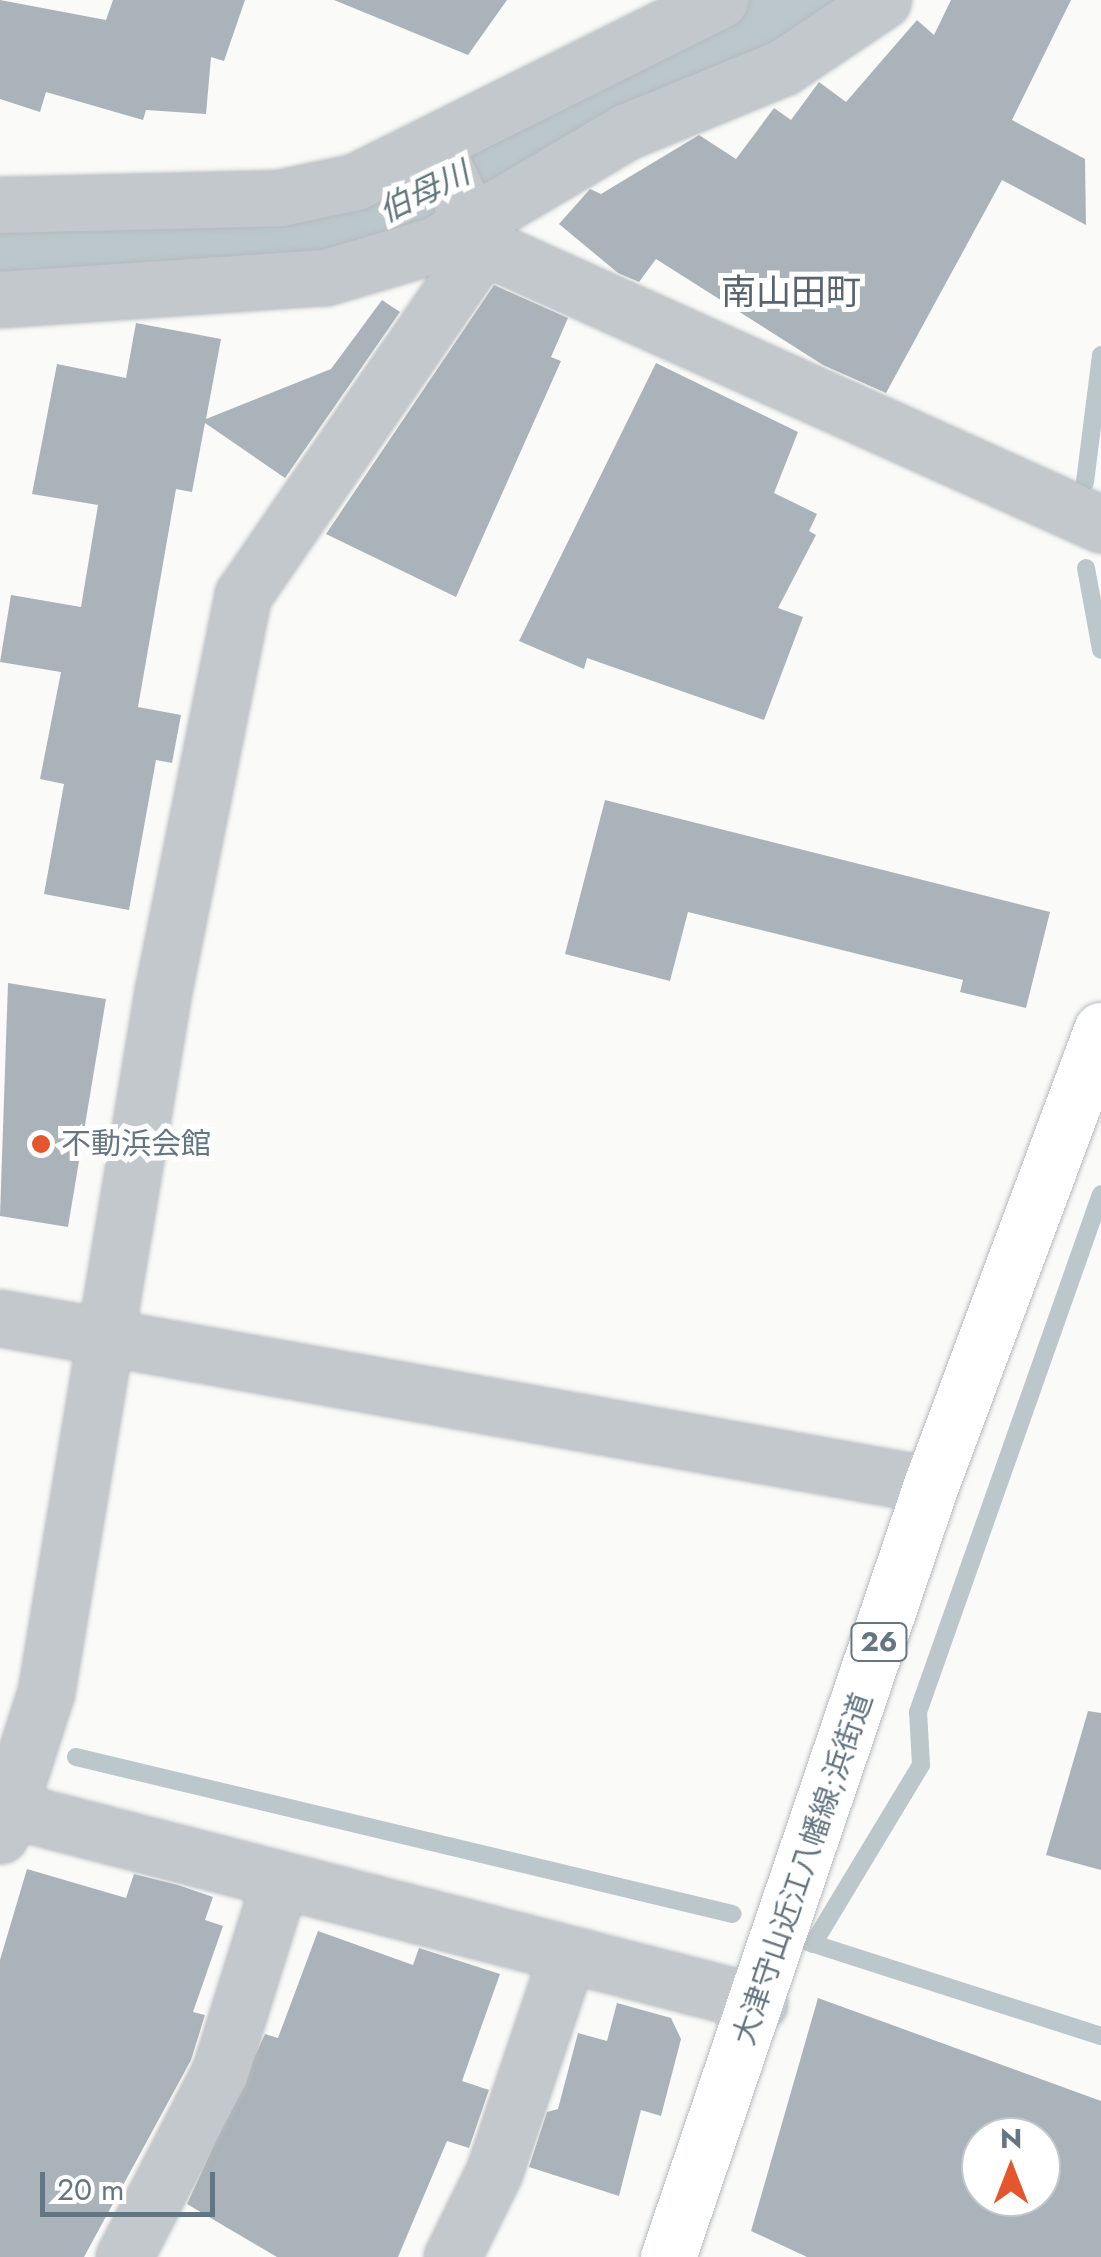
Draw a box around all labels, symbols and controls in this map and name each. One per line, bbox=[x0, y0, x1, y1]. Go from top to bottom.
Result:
water label: 伯母川 bbox=[372, 154, 476, 230]
district label: 南山田町 bbox=[721, 271, 861, 313]
place label: 不動浜会館 bbox=[61, 1126, 211, 1162]
marker: 不動浜会館 bbox=[30, 1133, 52, 1155]
road number: 26 bbox=[849, 1619, 909, 1665]
street label: 大津守山近江八幡線;浜街道 bbox=[726, 1688, 880, 2050]
north arrow bbox=[961, 2117, 1061, 2217]
text: N bbox=[1000, 2118, 1022, 2159]
scale bar bbox=[45, 2152, 220, 2214]
text: 20 m bbox=[57, 2168, 124, 2211]

